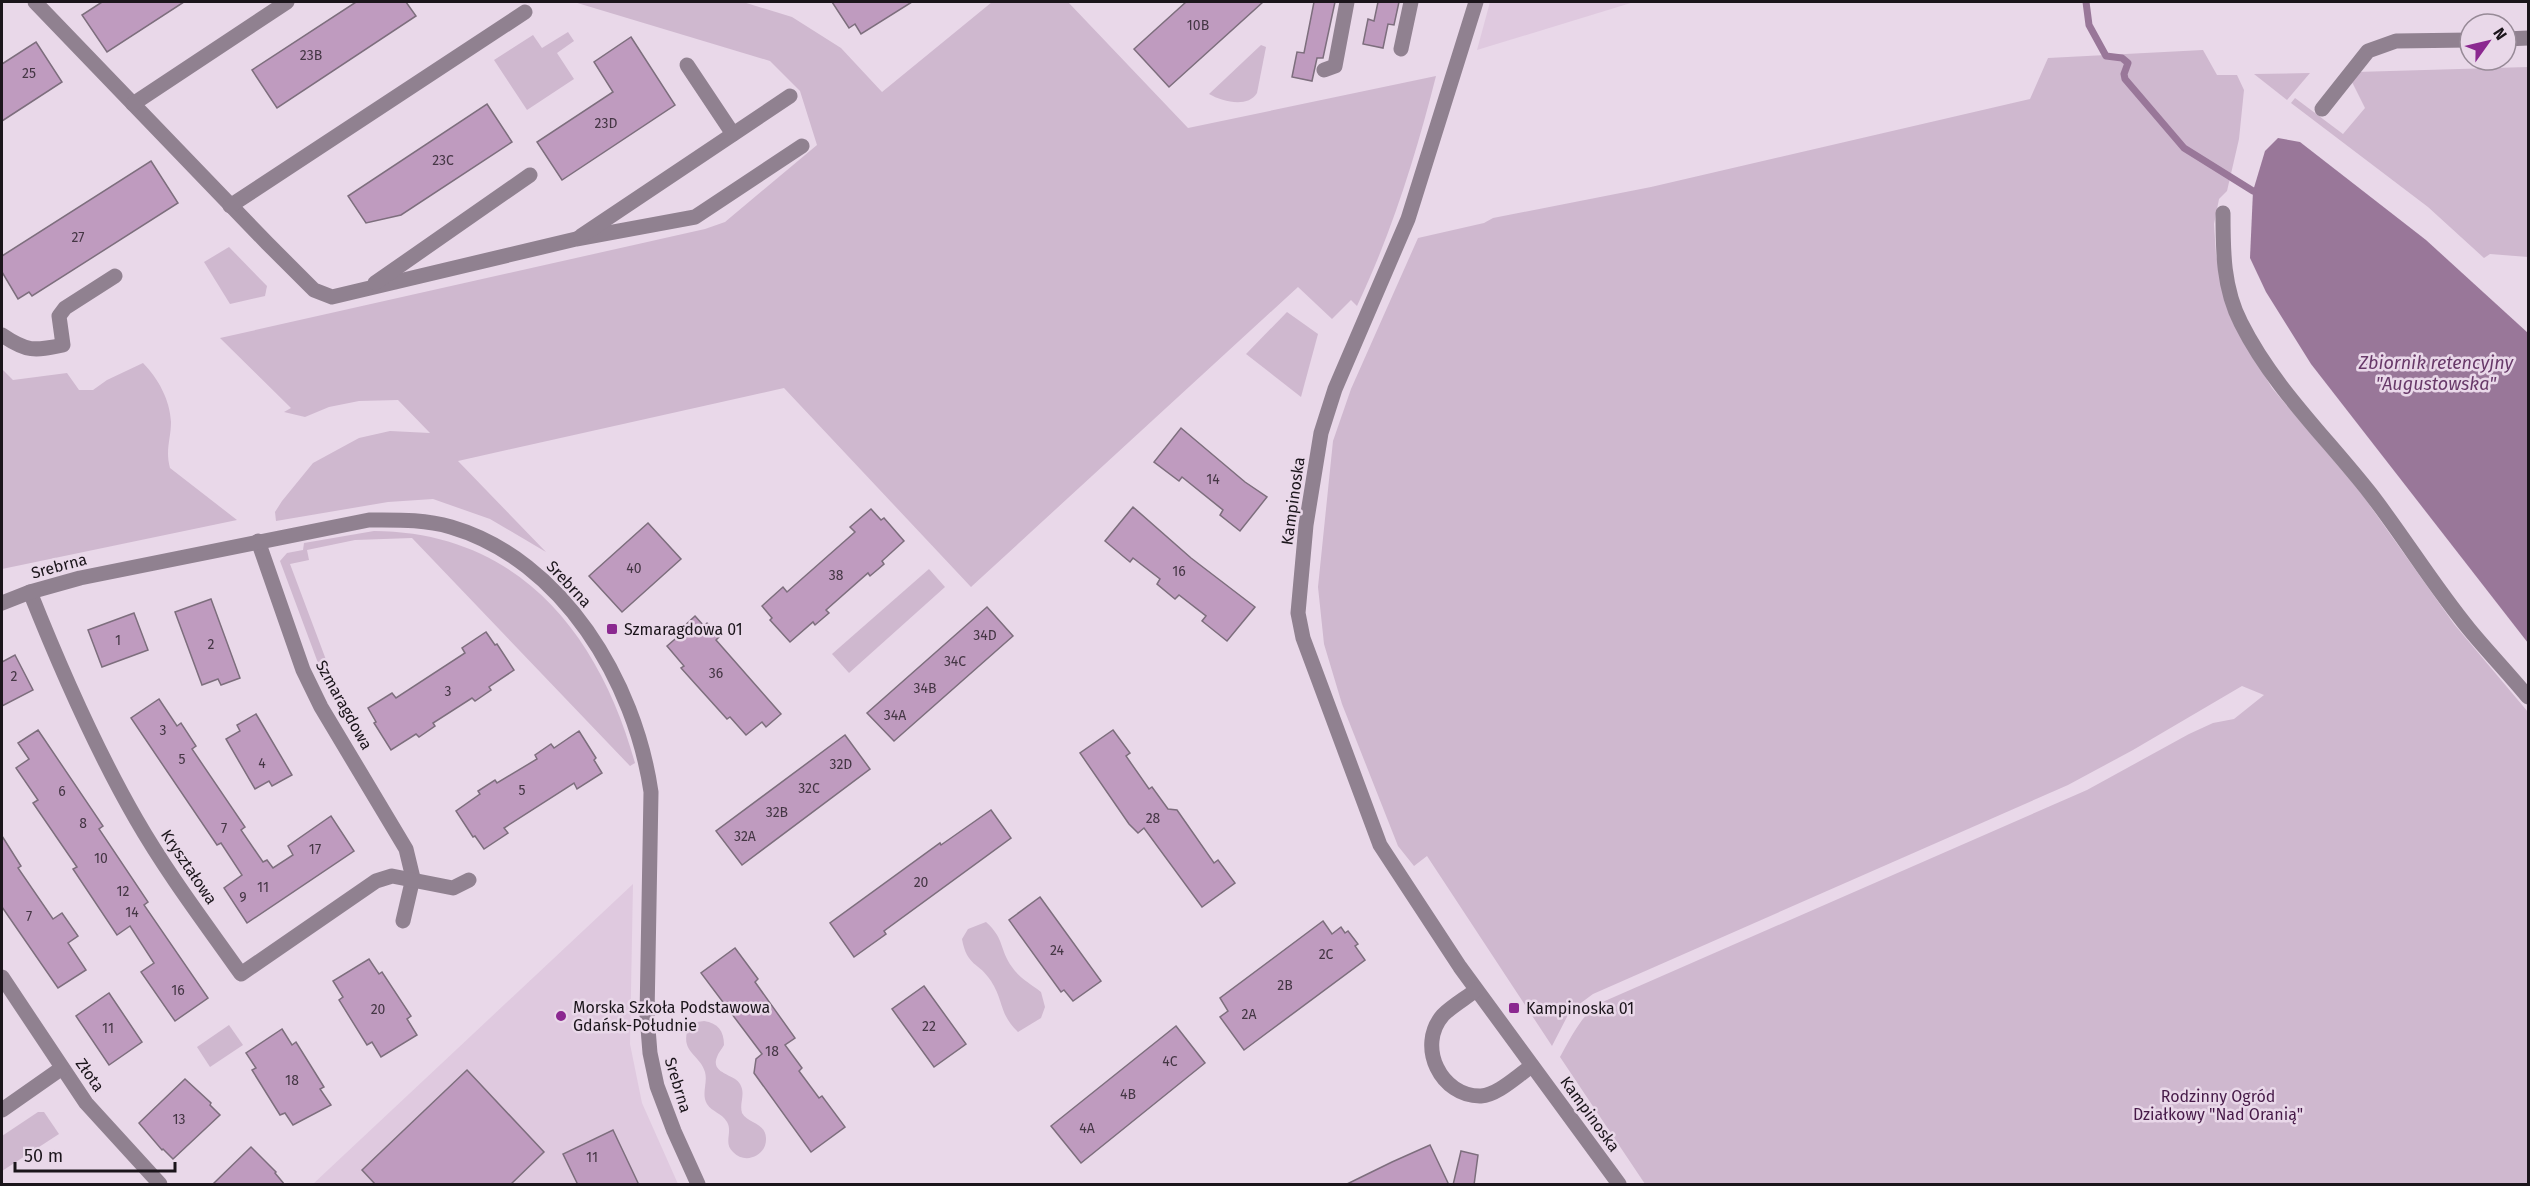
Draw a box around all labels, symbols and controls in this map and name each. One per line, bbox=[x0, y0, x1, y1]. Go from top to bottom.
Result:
north arrow bbox=[2458, 12, 2518, 72]
house number: 10B bbox=[1187, 17, 1209, 34]
text: N bbox=[2489, 24, 2511, 44]
house number: 23B bbox=[300, 47, 322, 64]
house number: 25 bbox=[22, 65, 36, 82]
house number: 23D bbox=[595, 115, 617, 132]
house number: 23C bbox=[432, 152, 454, 169]
house number: 27 bbox=[71, 229, 85, 246]
water label: Zbiornik retencyjny "Augustowska" bbox=[2358, 352, 2515, 395]
street label: Kampinoska bbox=[1277, 456, 1309, 546]
house number: 14 bbox=[1206, 471, 1220, 488]
street label: Srebrna bbox=[29, 549, 89, 583]
street label: Srebrna bbox=[543, 557, 595, 611]
house number: 40 bbox=[626, 560, 642, 577]
house number: 16 bbox=[1172, 563, 1186, 580]
house number: 38 bbox=[829, 567, 844, 584]
place label: Szmaragdowa 01 bbox=[624, 620, 743, 639]
marker: Szmaragdowa 01 bbox=[605, 622, 619, 636]
house number: 34D bbox=[973, 627, 997, 644]
house number: 1 bbox=[115, 632, 121, 649]
house number: 2 bbox=[208, 636, 215, 653]
house number: 34C bbox=[944, 653, 966, 670]
street label: Szmaragdowa bbox=[312, 657, 376, 753]
house number: 36 bbox=[709, 665, 723, 682]
house number: 2 bbox=[11, 668, 18, 685]
house number: 34B bbox=[914, 680, 936, 697]
house number: 3 bbox=[445, 683, 452, 700]
house number: 34A bbox=[884, 707, 906, 724]
house number: 3 bbox=[160, 722, 167, 739]
house number: 5 bbox=[178, 751, 186, 768]
house number: 4 bbox=[258, 755, 266, 772]
house number: 32D bbox=[830, 756, 852, 773]
house number: 32C bbox=[798, 780, 820, 797]
house number: 5 bbox=[518, 782, 526, 799]
house number: 6 bbox=[58, 783, 66, 800]
house number: 32B bbox=[766, 804, 788, 821]
house number: 28 bbox=[1146, 810, 1161, 827]
house number: 8 bbox=[79, 815, 87, 832]
house number: 7 bbox=[221, 820, 227, 837]
street label: Kryształowa bbox=[157, 826, 221, 908]
house number: 32A bbox=[734, 828, 756, 845]
house number: 17 bbox=[309, 841, 321, 858]
house number: 10 bbox=[94, 850, 108, 867]
house number: 20 bbox=[914, 874, 929, 891]
house number: 11 bbox=[257, 879, 269, 896]
house number: 12 bbox=[117, 883, 130, 900]
house number: 9 bbox=[239, 889, 247, 906]
house number: 14 bbox=[125, 904, 139, 921]
house number: 7 bbox=[26, 908, 32, 925]
house number: 24 bbox=[1050, 942, 1065, 959]
house number: 2C bbox=[1319, 946, 1333, 963]
house number: 2B bbox=[1277, 977, 1293, 994]
house number: 16 bbox=[171, 982, 185, 999]
place label: Morska Szkoła Podstawowa Gdańsk-Południe bbox=[573, 998, 770, 1035]
place label: Kampinoska 01 bbox=[1526, 999, 1634, 1018]
house number: 20 bbox=[371, 1001, 386, 1018]
marker: Kampinoska 01 bbox=[1507, 1001, 1521, 1015]
house number: 2A bbox=[1242, 1006, 1256, 1023]
marker: Morska Szkoła Podstawowa Gdańsk-Południe bbox=[554, 1009, 568, 1023]
house number: 22 bbox=[922, 1018, 936, 1035]
house number: 11 bbox=[102, 1020, 114, 1037]
house number: 18 bbox=[765, 1043, 779, 1060]
house number: 4C bbox=[1162, 1053, 1178, 1070]
street label: Złota bbox=[72, 1055, 108, 1095]
street label: Srebrna bbox=[661, 1055, 695, 1115]
house number: 18 bbox=[285, 1072, 299, 1089]
street label: Kampinoska bbox=[1556, 1073, 1624, 1155]
house number: 4B bbox=[1120, 1086, 1136, 1103]
park label: Rodzinny Ogród Działkowy "Nad Oranią" bbox=[2133, 1087, 2303, 1125]
house number: 13 bbox=[172, 1111, 186, 1128]
house number: 4A bbox=[1079, 1120, 1095, 1137]
scale bar bbox=[15, 1135, 176, 1173]
text: 50 m bbox=[24, 1145, 63, 1167]
house number: 11 bbox=[586, 1149, 598, 1166]

